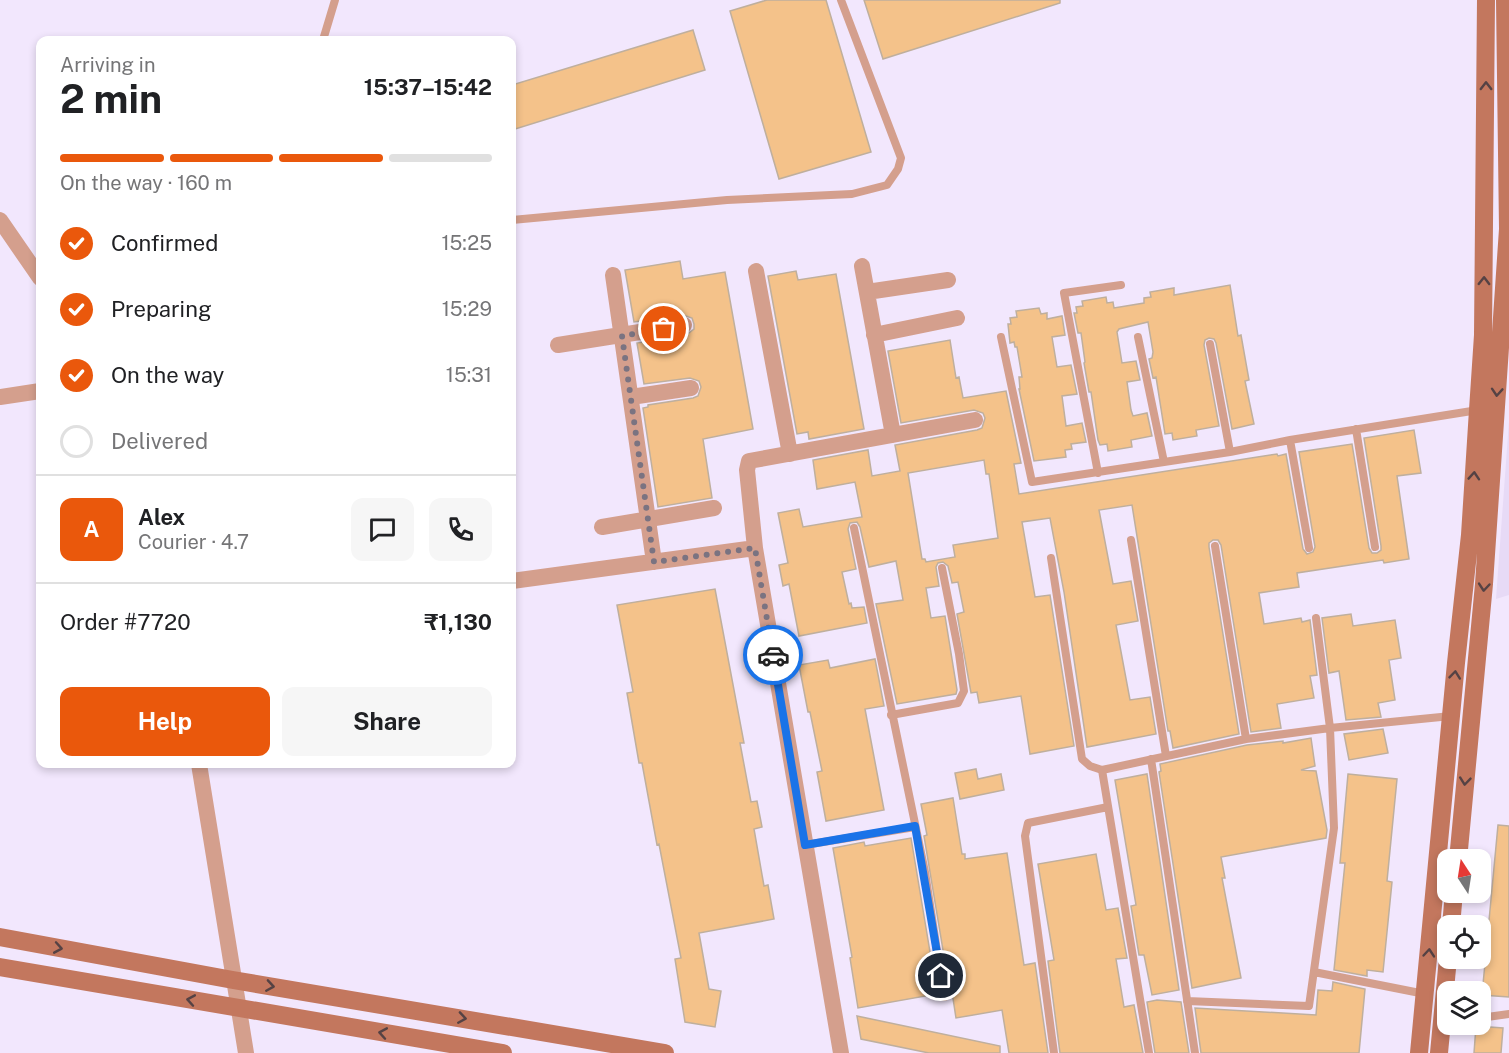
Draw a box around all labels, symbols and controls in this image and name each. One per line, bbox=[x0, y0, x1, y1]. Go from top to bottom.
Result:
text: Arriving in bbox=[60, 53, 155, 77]
text: 15:37–15:42 bbox=[364, 74, 492, 100]
text: 2 min bbox=[60, 76, 162, 122]
one-way arrow bbox=[1480, 82, 1492, 91]
text: On the way · 160 m bbox=[60, 171, 232, 195]
icon: check bbox=[60, 227, 93, 260]
text: Confirmed bbox=[111, 230, 218, 256]
text: 15:25 bbox=[441, 231, 492, 255]
one-way arrow bbox=[1478, 277, 1490, 286]
icon: check bbox=[60, 293, 93, 326]
text: Preparing bbox=[111, 296, 212, 322]
text: 15:29 bbox=[442, 297, 492, 321]
pin bbox=[638, 303, 689, 354]
icon: bag bbox=[647, 312, 680, 345]
icon: check bbox=[60, 359, 93, 392]
text: On the way bbox=[111, 362, 224, 388]
text: 15:31 bbox=[446, 363, 492, 387]
one-way arrow bbox=[1491, 388, 1504, 397]
text: Delivered bbox=[111, 428, 208, 454]
one-way arrow bbox=[1467, 472, 1480, 481]
button: chat bbox=[351, 498, 414, 561]
button: phone bbox=[429, 498, 492, 561]
text: Alex bbox=[138, 504, 185, 530]
text: A bbox=[84, 516, 99, 542]
text: Courier · 4.7 bbox=[138, 530, 249, 554]
one-way arrow bbox=[1478, 582, 1491, 591]
text: Order #7720 bbox=[60, 609, 191, 635]
text: ₹1,130 bbox=[424, 609, 492, 635]
courier bbox=[743, 625, 803, 685]
icon: car bbox=[757, 639, 790, 672]
one-way arrow bbox=[1448, 671, 1461, 680]
button: Help bbox=[60, 687, 270, 756]
button: Share bbox=[282, 687, 492, 756]
one-way arrow bbox=[1459, 776, 1472, 786]
north arrow bbox=[1437, 849, 1491, 903]
map controls bbox=[1437, 849, 1491, 1035]
button: locate bbox=[1437, 915, 1491, 969]
one-way arrow bbox=[53, 941, 62, 953]
one-way arrow bbox=[1422, 948, 1435, 957]
pin bbox=[915, 950, 966, 1001]
icon: home bbox=[924, 959, 957, 992]
one-way arrow bbox=[266, 979, 275, 991]
button: layers bbox=[1437, 981, 1491, 1035]
one-way arrow bbox=[186, 994, 195, 1006]
one-way arrow bbox=[457, 1011, 467, 1024]
one-way arrow bbox=[378, 1027, 387, 1039]

